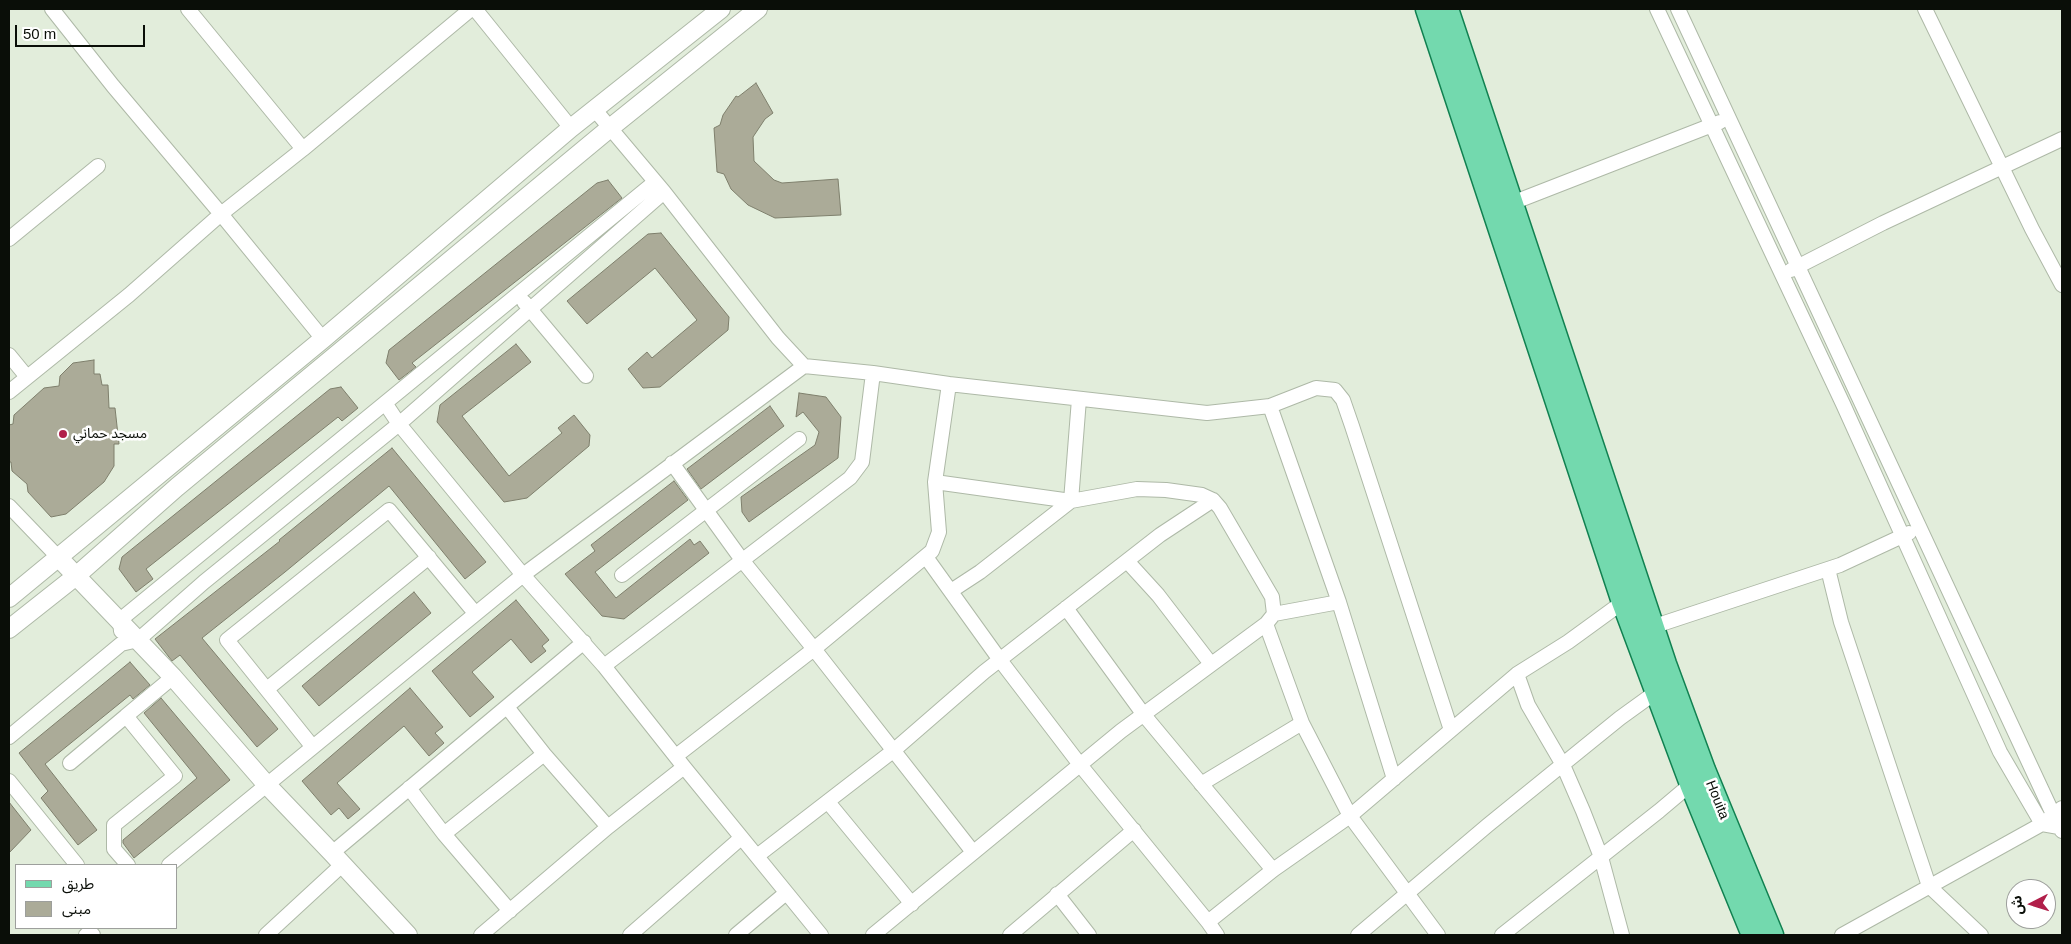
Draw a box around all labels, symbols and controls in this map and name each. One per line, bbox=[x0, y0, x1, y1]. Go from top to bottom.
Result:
scale bar bbox=[18, 15, 148, 47]
text: 50 m bbox=[23, 25, 56, 42]
place label: مسجد حماني bbox=[73, 426, 147, 442]
marker: مسجد حماني bbox=[57, 428, 69, 440]
street label: Houita bbox=[1702, 778, 1732, 822]
legend bbox=[15, 864, 178, 929]
text: طريق bbox=[62, 875, 94, 892]
north arrow bbox=[2006, 879, 2056, 929]
text: ش bbox=[2008, 895, 2026, 915]
text: مبنى bbox=[62, 900, 91, 917]

